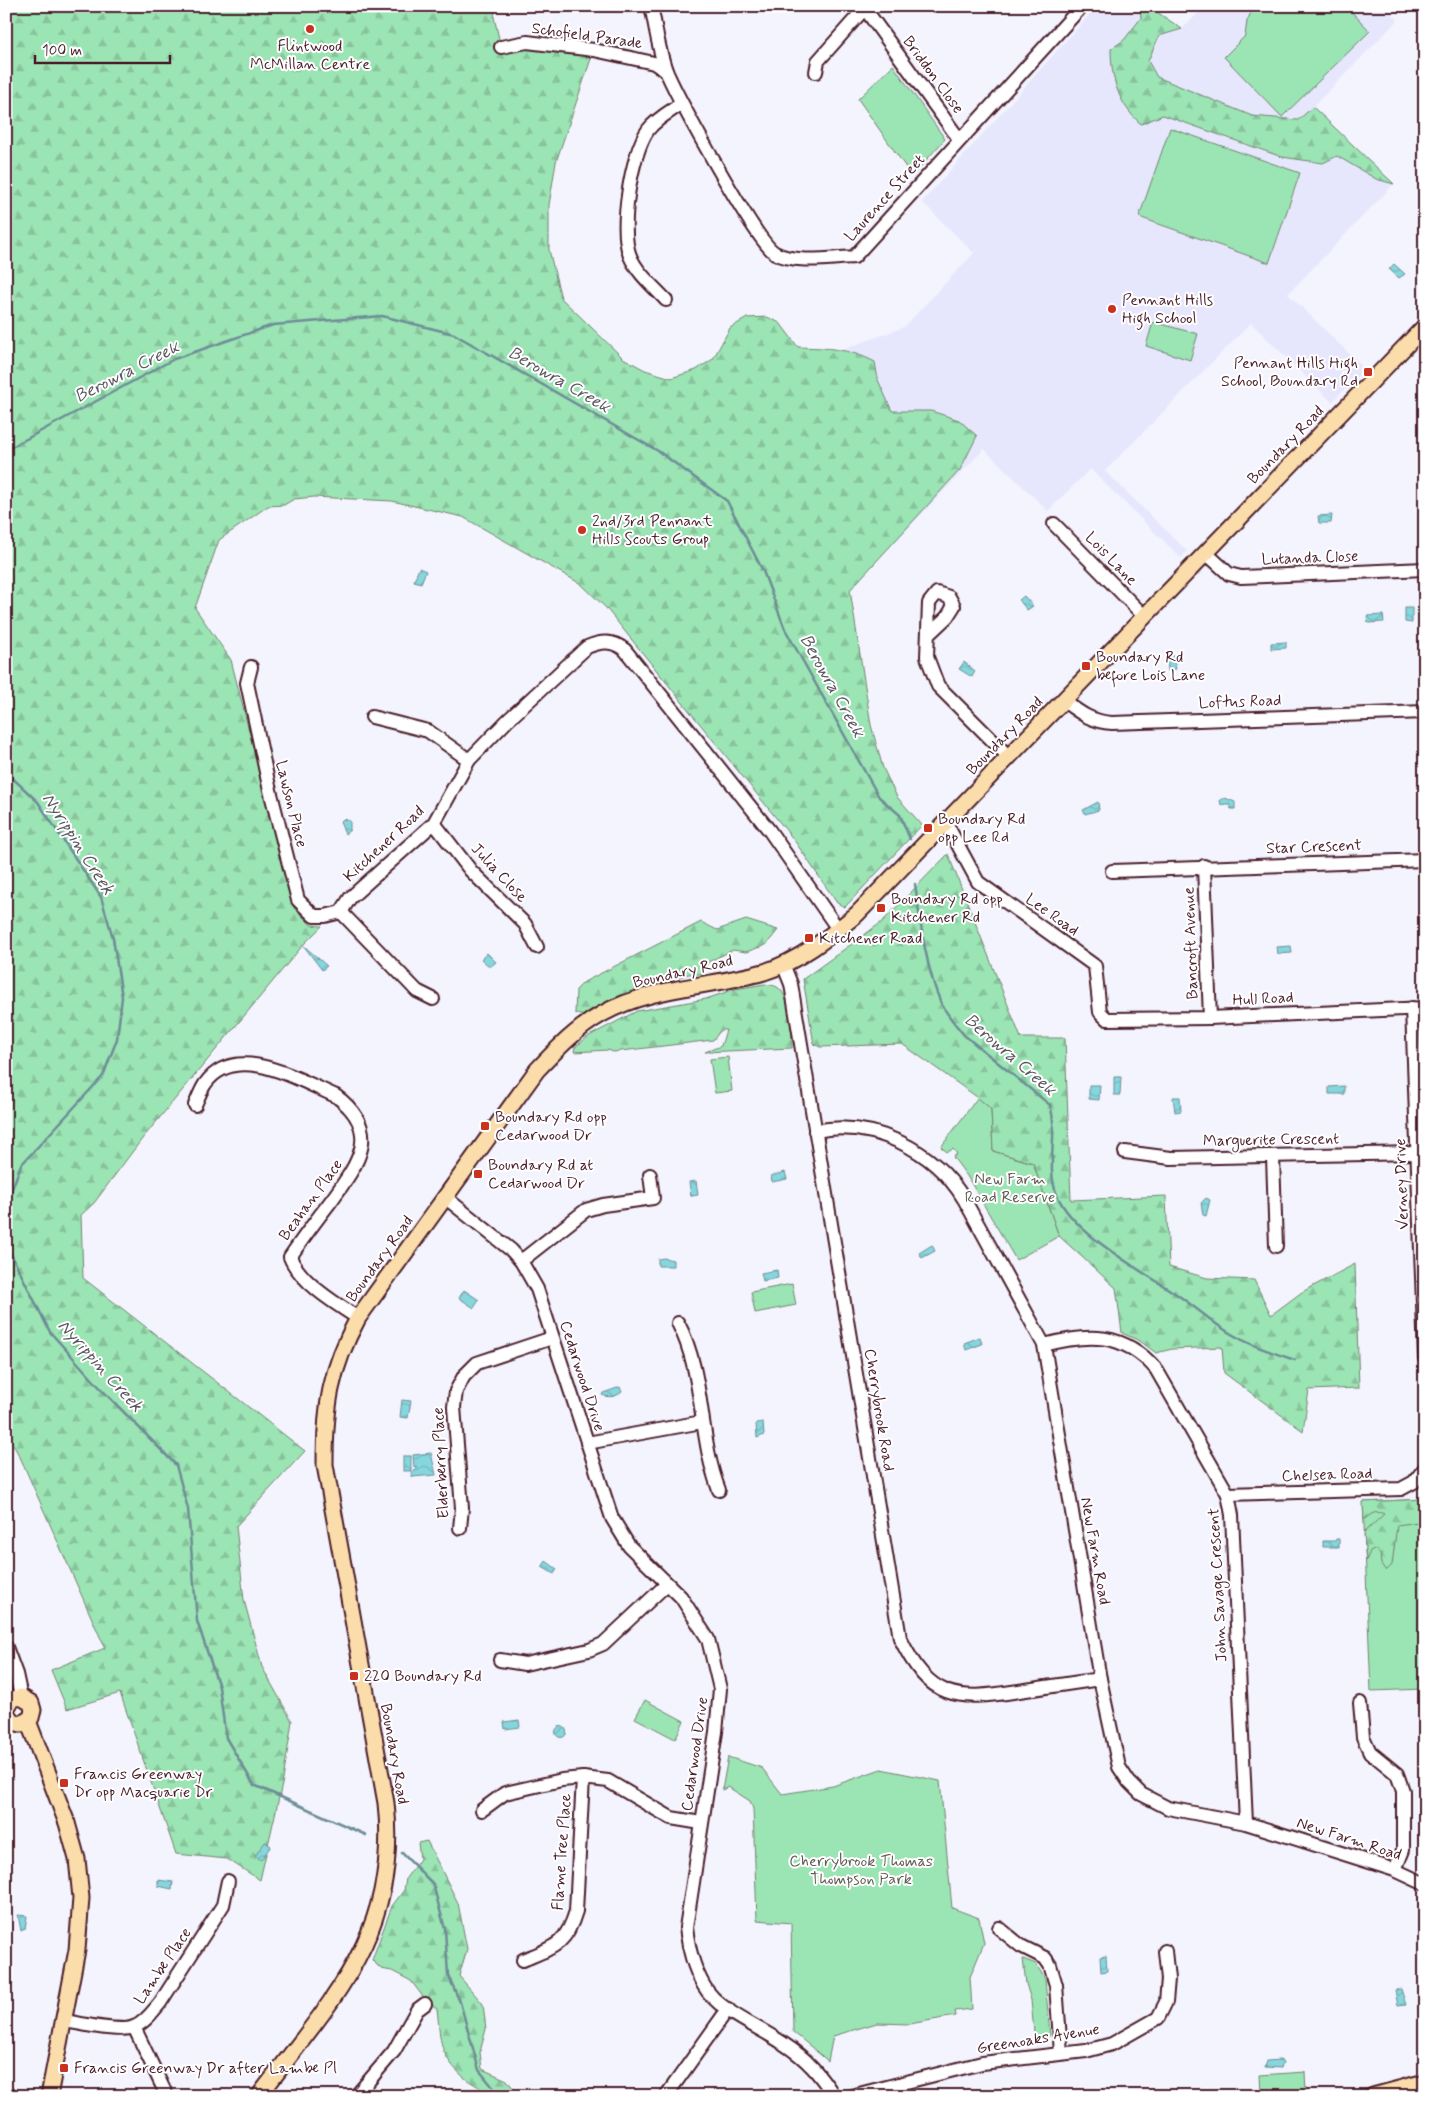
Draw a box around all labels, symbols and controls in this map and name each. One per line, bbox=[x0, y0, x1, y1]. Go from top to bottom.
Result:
street label: Schofield Parade bbox=[530, 18, 644, 54]
marker: Flintwood McMillan Centre bbox=[304, 23, 316, 35]
scale bar bbox=[35, 32, 170, 64]
street label: Briddon Close bbox=[898, 32, 968, 118]
place label: Flintwood McMillan Centre bbox=[250, 36, 370, 75]
text: 100 m bbox=[42, 41, 82, 61]
street label: Laurence Street bbox=[840, 150, 930, 246]
place label: Pennant Hills High School bbox=[1122, 290, 1213, 330]
marker: Pennant Hills High School bbox=[1106, 303, 1118, 315]
water label: Berowra Creek bbox=[71, 335, 184, 409]
water label: Berowra Creek bbox=[503, 341, 615, 419]
place label: Pennant Hills High School, Boundary Rd bbox=[1221, 353, 1358, 392]
marker: Pennant Hills High School, Boundary Rd bbox=[1362, 366, 1374, 378]
street label: Boundary Road bbox=[1243, 401, 1329, 489]
place label: 2nd/3rd Pennant Hills Scouts Group bbox=[592, 511, 713, 550]
marker: 2nd/3rd Pennant Hills Scouts Group bbox=[576, 524, 588, 536]
street label: Lois Lane bbox=[1080, 528, 1142, 590]
street label: Lutanda Close bbox=[1261, 546, 1359, 570]
water label: Berowra Creek bbox=[794, 630, 871, 743]
place label: Boundary Rd before Lois Lane bbox=[1096, 647, 1205, 688]
marker: Boundary Rd before Lois Lane bbox=[1080, 660, 1092, 672]
street label: Loftus Road bbox=[1198, 690, 1282, 714]
street label: Boundary Road bbox=[962, 692, 1048, 780]
street label: Lawson Place bbox=[270, 758, 312, 850]
water label: Nyrippin Creek bbox=[36, 788, 120, 900]
street label: Kitchener Road bbox=[339, 801, 429, 887]
place label: Boundary Rd opp Lee Rd bbox=[938, 809, 1025, 848]
marker: Boundary Rd opp Lee Rd bbox=[922, 822, 934, 834]
street label: Star Crescent bbox=[1266, 835, 1363, 859]
street label: Julia Close bbox=[466, 839, 532, 908]
street label: Bancroft Avenue bbox=[1179, 886, 1203, 1000]
place label: Boundary Rd opp Kitchener Rd bbox=[891, 889, 1003, 928]
street label: Lee Road bbox=[1021, 889, 1083, 941]
marker: Boundary Rd opp Kitchener Rd bbox=[875, 902, 887, 914]
place label: Kitchener Road bbox=[819, 928, 922, 949]
marker: Kitchener Road bbox=[803, 932, 815, 944]
street label: Boundary Road bbox=[631, 950, 735, 994]
street label: Hull Road bbox=[1232, 987, 1294, 1011]
water label: Berowra Creek bbox=[959, 1008, 1062, 1102]
place label: Boundary Rd opp Cedarwood Dr bbox=[495, 1107, 607, 1146]
marker: Boundary Rd opp Cedarwood Dr bbox=[479, 1120, 491, 1132]
street label: Marguerite Crescent bbox=[1203, 1128, 1339, 1153]
street label: Verney Drive bbox=[1390, 1138, 1414, 1230]
street label: Beahan Place bbox=[274, 1155, 348, 1245]
place label: Boundary Rd at Cedarwood Dr bbox=[488, 1155, 593, 1194]
marker: Boundary Rd at Cedarwood Dr bbox=[472, 1168, 484, 1180]
park label: New Farm Road Reserve bbox=[965, 1169, 1055, 1208]
street label: Boundary Road bbox=[342, 1212, 418, 1306]
water label: Nyrippin Creek bbox=[52, 1315, 148, 1418]
street label: Cedarwood Drive bbox=[554, 1318, 610, 1434]
street label: Cherrybrook Road bbox=[859, 1347, 899, 1473]
street label: Elderberry Place bbox=[428, 1407, 454, 1519]
street label: Chelsea Road bbox=[1281, 1463, 1373, 1487]
street label: New Farm Road bbox=[1075, 1496, 1115, 1606]
street label: John Savage Crescent bbox=[1203, 1507, 1234, 1663]
place label: 220 Boundary Rd bbox=[364, 1666, 482, 1687]
marker: 220 Boundary Rd bbox=[348, 1670, 360, 1682]
street label: Cedarwood Drive bbox=[677, 1696, 713, 1812]
street label: Boundary Road bbox=[375, 1702, 413, 1806]
place label: Francis Greenway Dr opp Macquarie Dr bbox=[74, 1764, 213, 1803]
marker: Francis Greenway Dr opp Macquarie Dr bbox=[58, 1777, 70, 1789]
street label: Flame Tree Place bbox=[547, 1792, 577, 1911]
street label: New Farm Road bbox=[1294, 1812, 1404, 1866]
park label: Cherrybrook Thomas Thompson Park bbox=[789, 1851, 933, 1890]
street label: Lambe Place bbox=[130, 1924, 196, 2008]
street label: Greenoaks Avenue bbox=[975, 2019, 1101, 2059]
place label: Francis Greenway Dr after Lambe Pl bbox=[74, 2058, 337, 2079]
marker: Francis Greenway Dr after Lambe Pl bbox=[58, 2062, 70, 2074]

